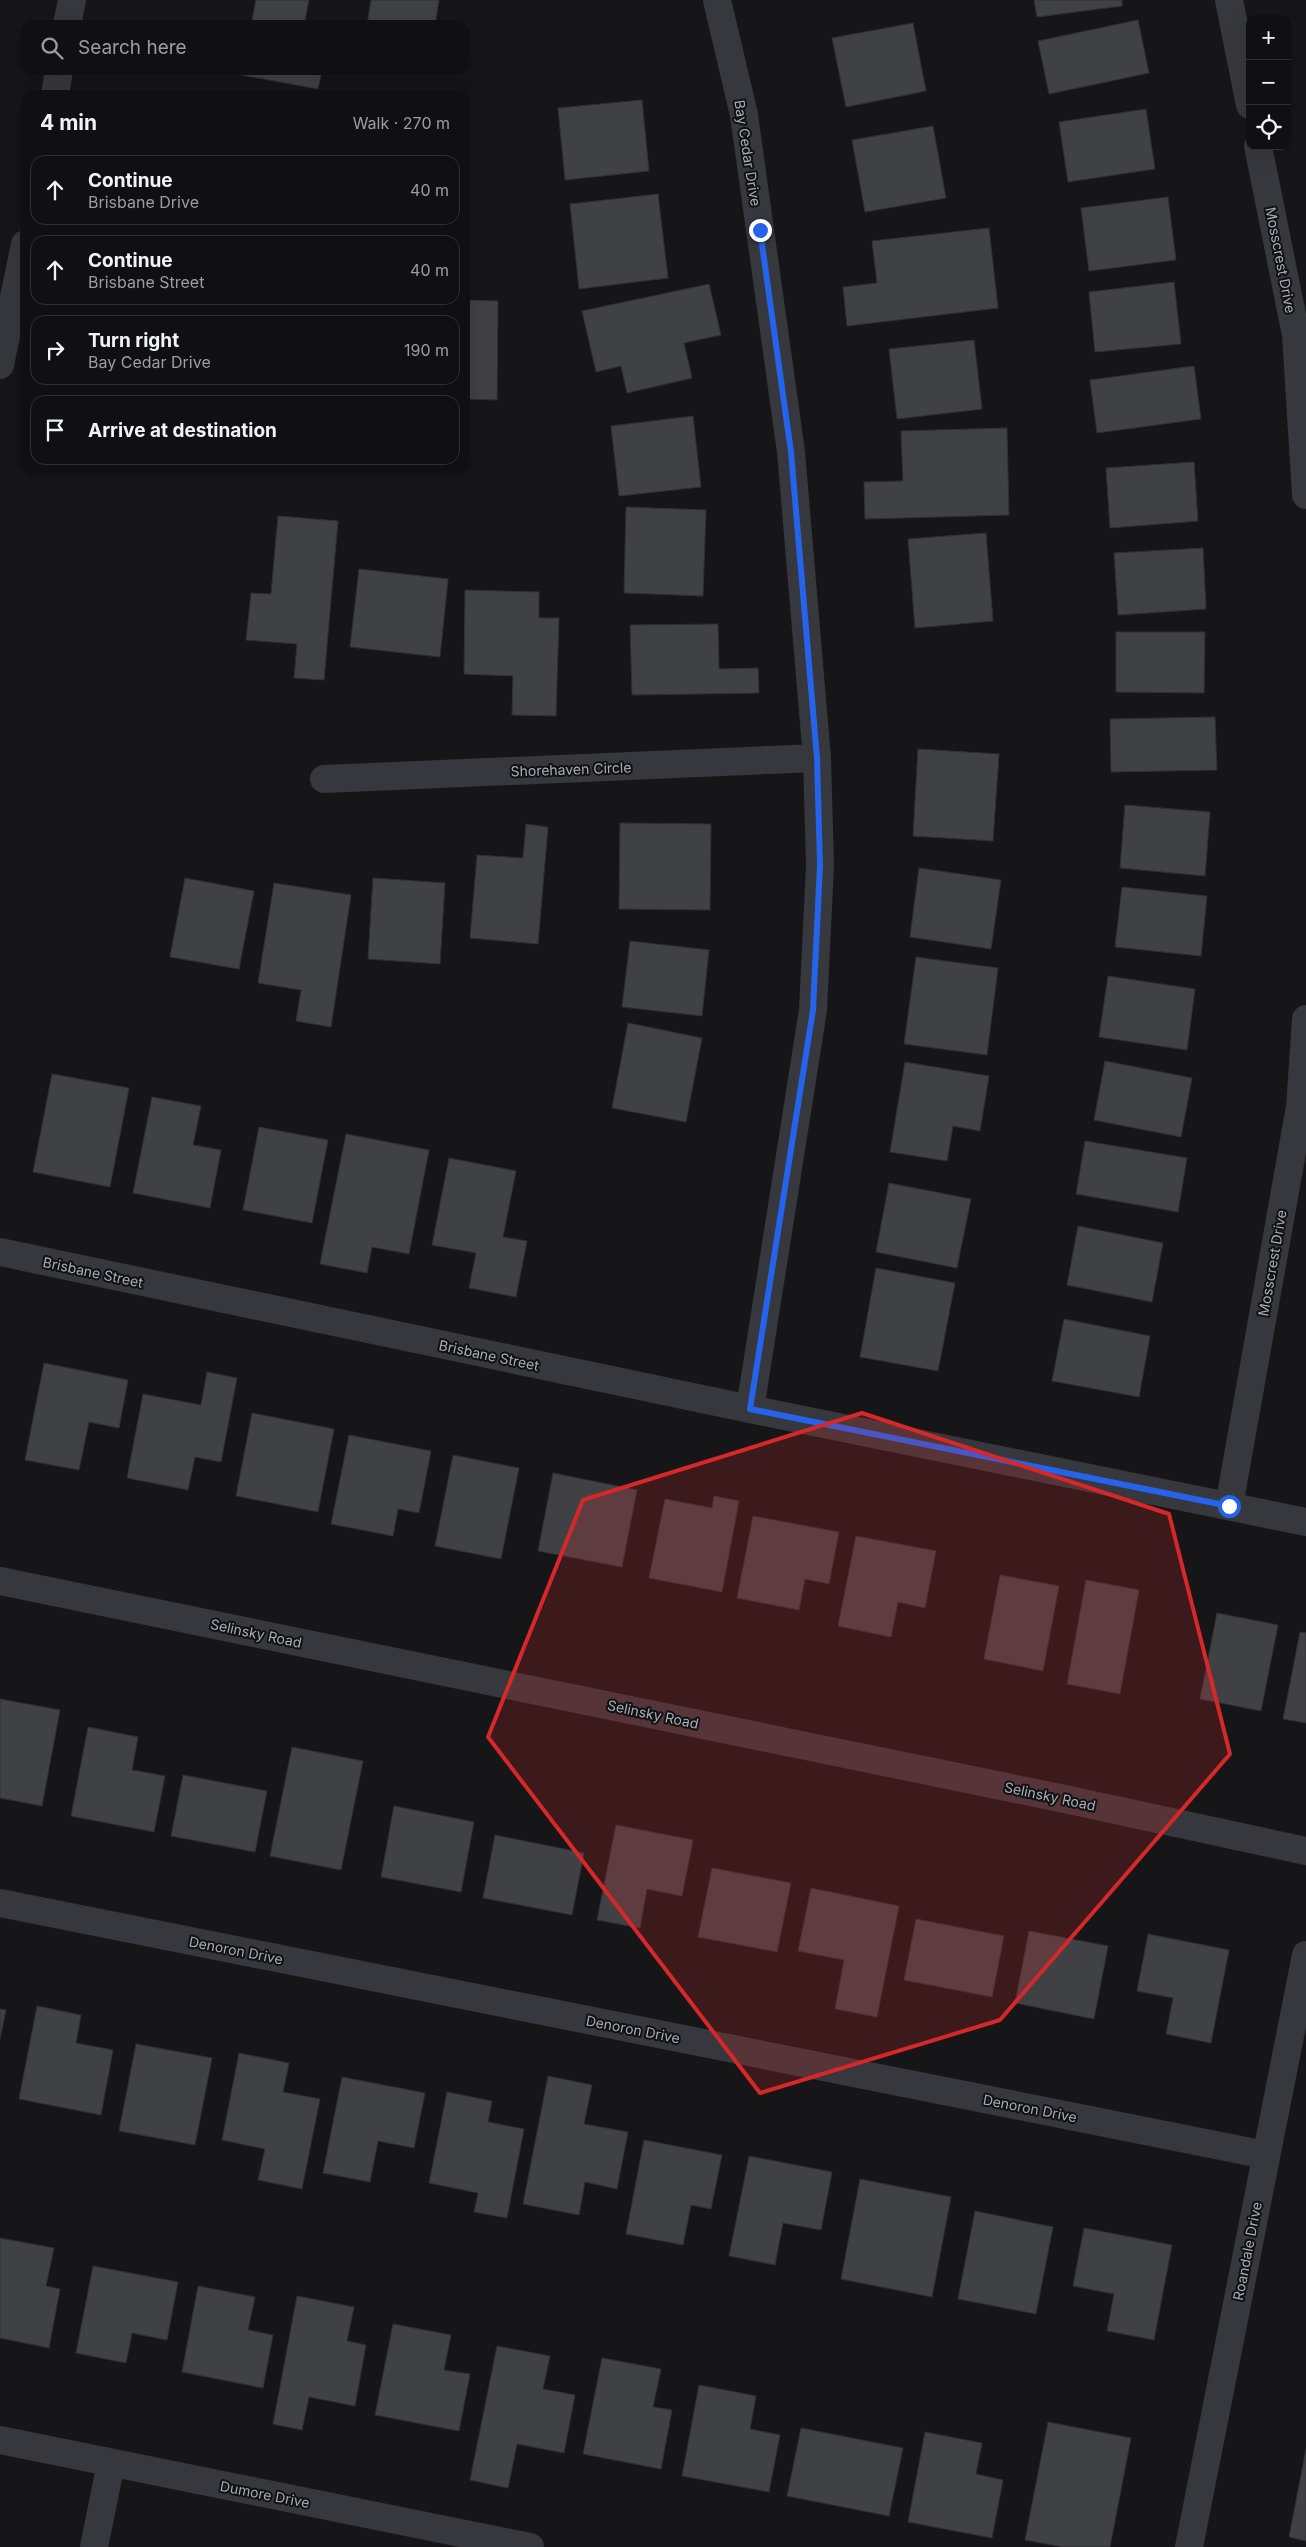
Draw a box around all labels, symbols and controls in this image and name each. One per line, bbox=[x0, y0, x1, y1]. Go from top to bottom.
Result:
map controls bbox=[1246, 15, 1291, 150]
button: + bbox=[1246, 15, 1291, 60]
search box bbox=[20, 20, 470, 75]
icon: search bbox=[38, 34, 66, 62]
text: Search here bbox=[78, 36, 187, 59]
button: − bbox=[1246, 60, 1291, 105]
street label: Bay Cedar Drive bbox=[731, 99, 765, 207]
button: locate bbox=[1246, 105, 1291, 150]
text: 4 min bbox=[40, 110, 97, 135]
text: Walk · 270 m bbox=[353, 113, 450, 133]
text: Continue bbox=[88, 169, 173, 192]
icon: ahead bbox=[41, 176, 69, 204]
text: 40 m bbox=[410, 180, 449, 200]
text: Brisbane Drive bbox=[88, 192, 199, 212]
street label: Mosscrest Drive bbox=[1262, 206, 1300, 314]
route end bbox=[749, 219, 772, 242]
text: Continue bbox=[88, 249, 173, 272]
icon: ahead bbox=[41, 256, 69, 284]
text: 40 m bbox=[410, 260, 449, 280]
text: Brisbane Street bbox=[88, 272, 204, 292]
text: Turn right bbox=[88, 329, 179, 352]
icon: right bbox=[41, 336, 69, 364]
text: 190 m bbox=[404, 340, 449, 360]
text: Bay Cedar Drive bbox=[88, 352, 211, 372]
icon: arrive bbox=[41, 416, 69, 444]
text: Arrive at destination bbox=[88, 419, 277, 442]
street label: Shorehaven Circle bbox=[510, 758, 632, 780]
street label: Mosscrest Drive bbox=[1254, 1209, 1290, 1317]
street label: Brisbane Street bbox=[41, 1253, 145, 1291]
street label: Brisbane Street bbox=[437, 1336, 541, 1374]
route start bbox=[1218, 1495, 1241, 1518]
street label: Selinsky Road bbox=[209, 1615, 303, 1651]
street label: Selinsky Road bbox=[606, 1696, 700, 1732]
street label: Selinsky Road bbox=[1003, 1778, 1097, 1814]
street label: Denoron Drive bbox=[188, 1933, 284, 1967]
street label: Denoron Drive bbox=[585, 2012, 681, 2046]
street label: Denoron Drive bbox=[982, 2091, 1078, 2125]
street label: Roandale Drive bbox=[1229, 2200, 1265, 2302]
street label: Dumore Drive bbox=[219, 2477, 311, 2511]

